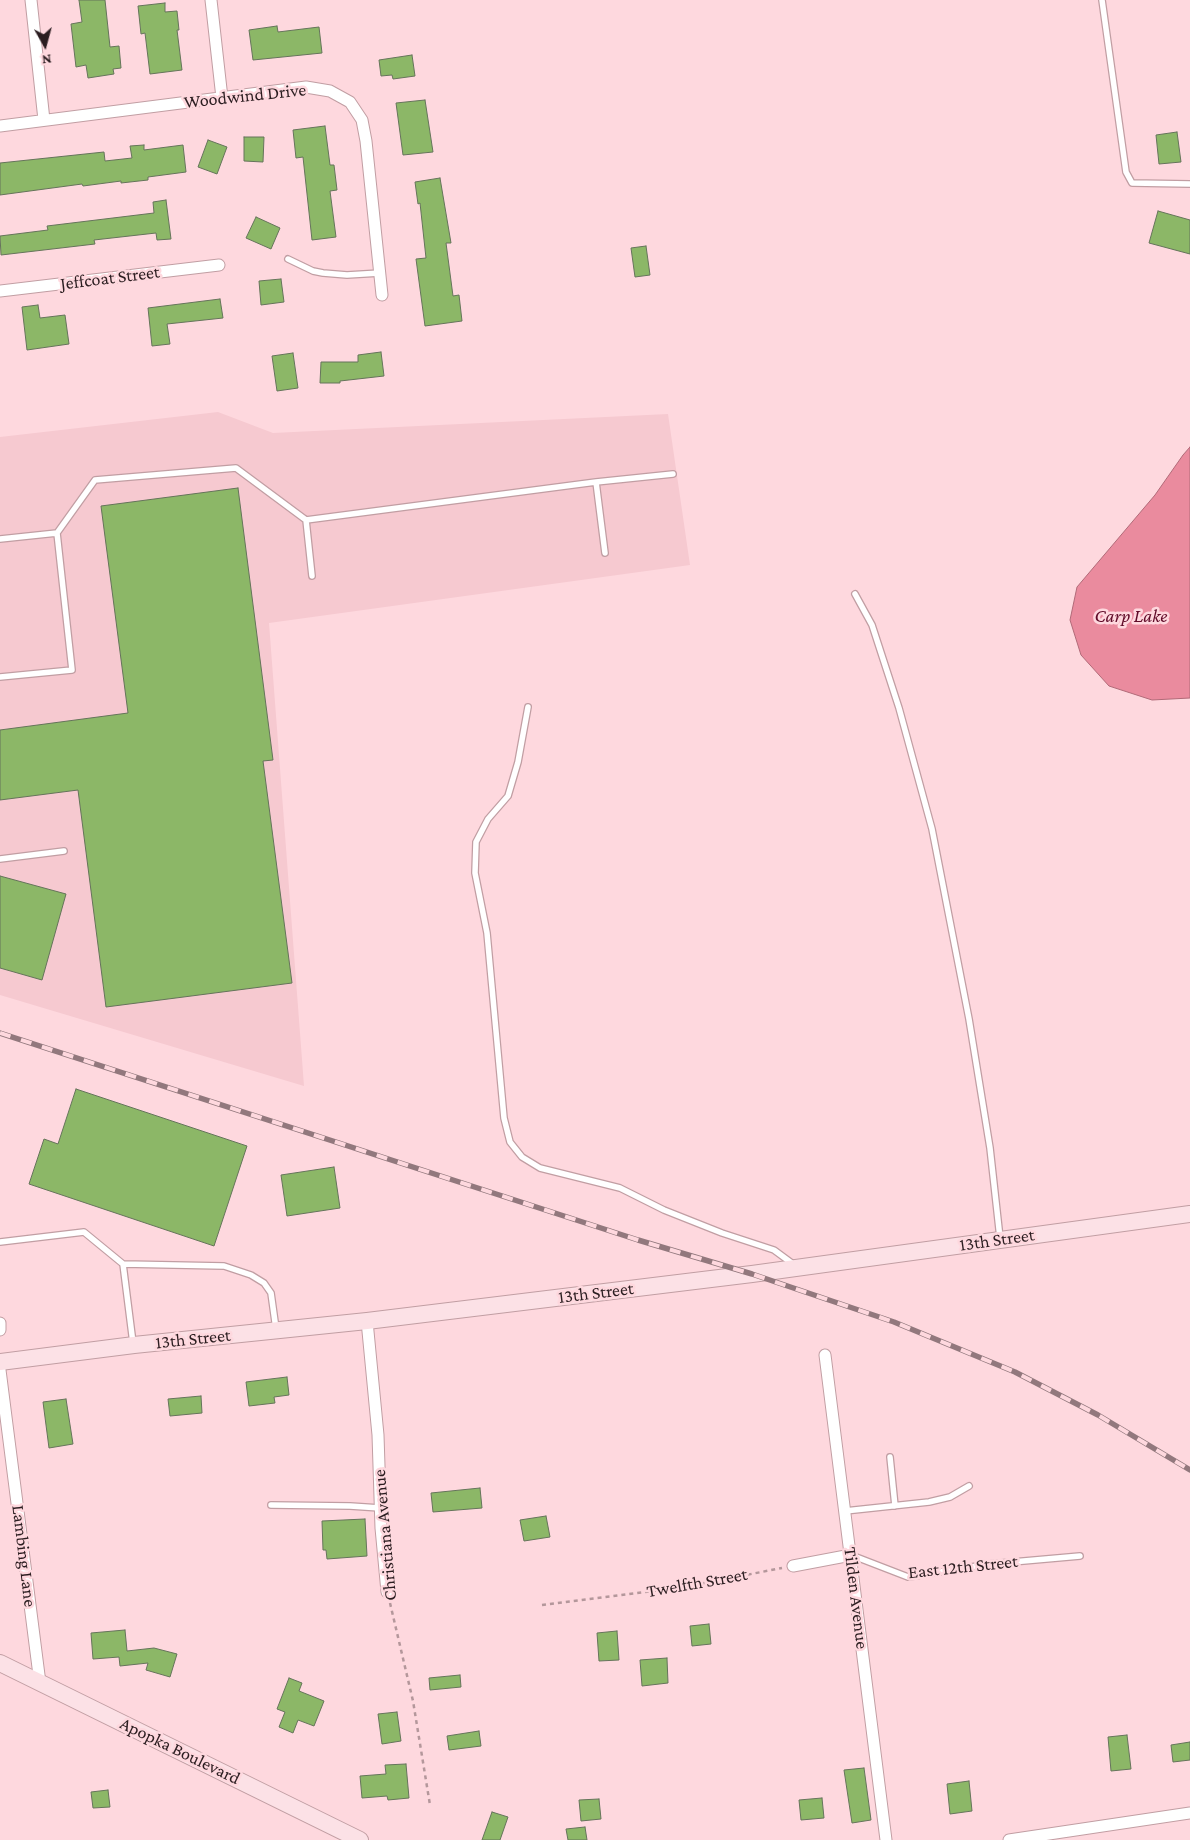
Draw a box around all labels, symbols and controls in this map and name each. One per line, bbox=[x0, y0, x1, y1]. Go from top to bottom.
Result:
north arrow bbox=[20, 20, 70, 70]
text: N bbox=[41, 51, 53, 68]
street label: Woodwind Drive bbox=[183, 79, 307, 113]
street label: Jeffcoat Street bbox=[59, 261, 161, 295]
water label: Carp Lake bbox=[1094, 605, 1168, 627]
street label: 13th Street bbox=[958, 1224, 1036, 1256]
street label: 13th Street bbox=[557, 1278, 635, 1308]
street label: 13th Street bbox=[154, 1324, 232, 1354]
street label: Christiana Avenue bbox=[368, 1468, 402, 1602]
street label: Lambing Lane bbox=[7, 1504, 41, 1608]
street label: Tilden Avenue bbox=[839, 1546, 873, 1650]
street label: East 12th Street bbox=[907, 1550, 1019, 1584]
street label: Twelfth Street bbox=[645, 1564, 749, 1602]
street label: Apopka Boulevard bbox=[116, 1713, 244, 1789]

